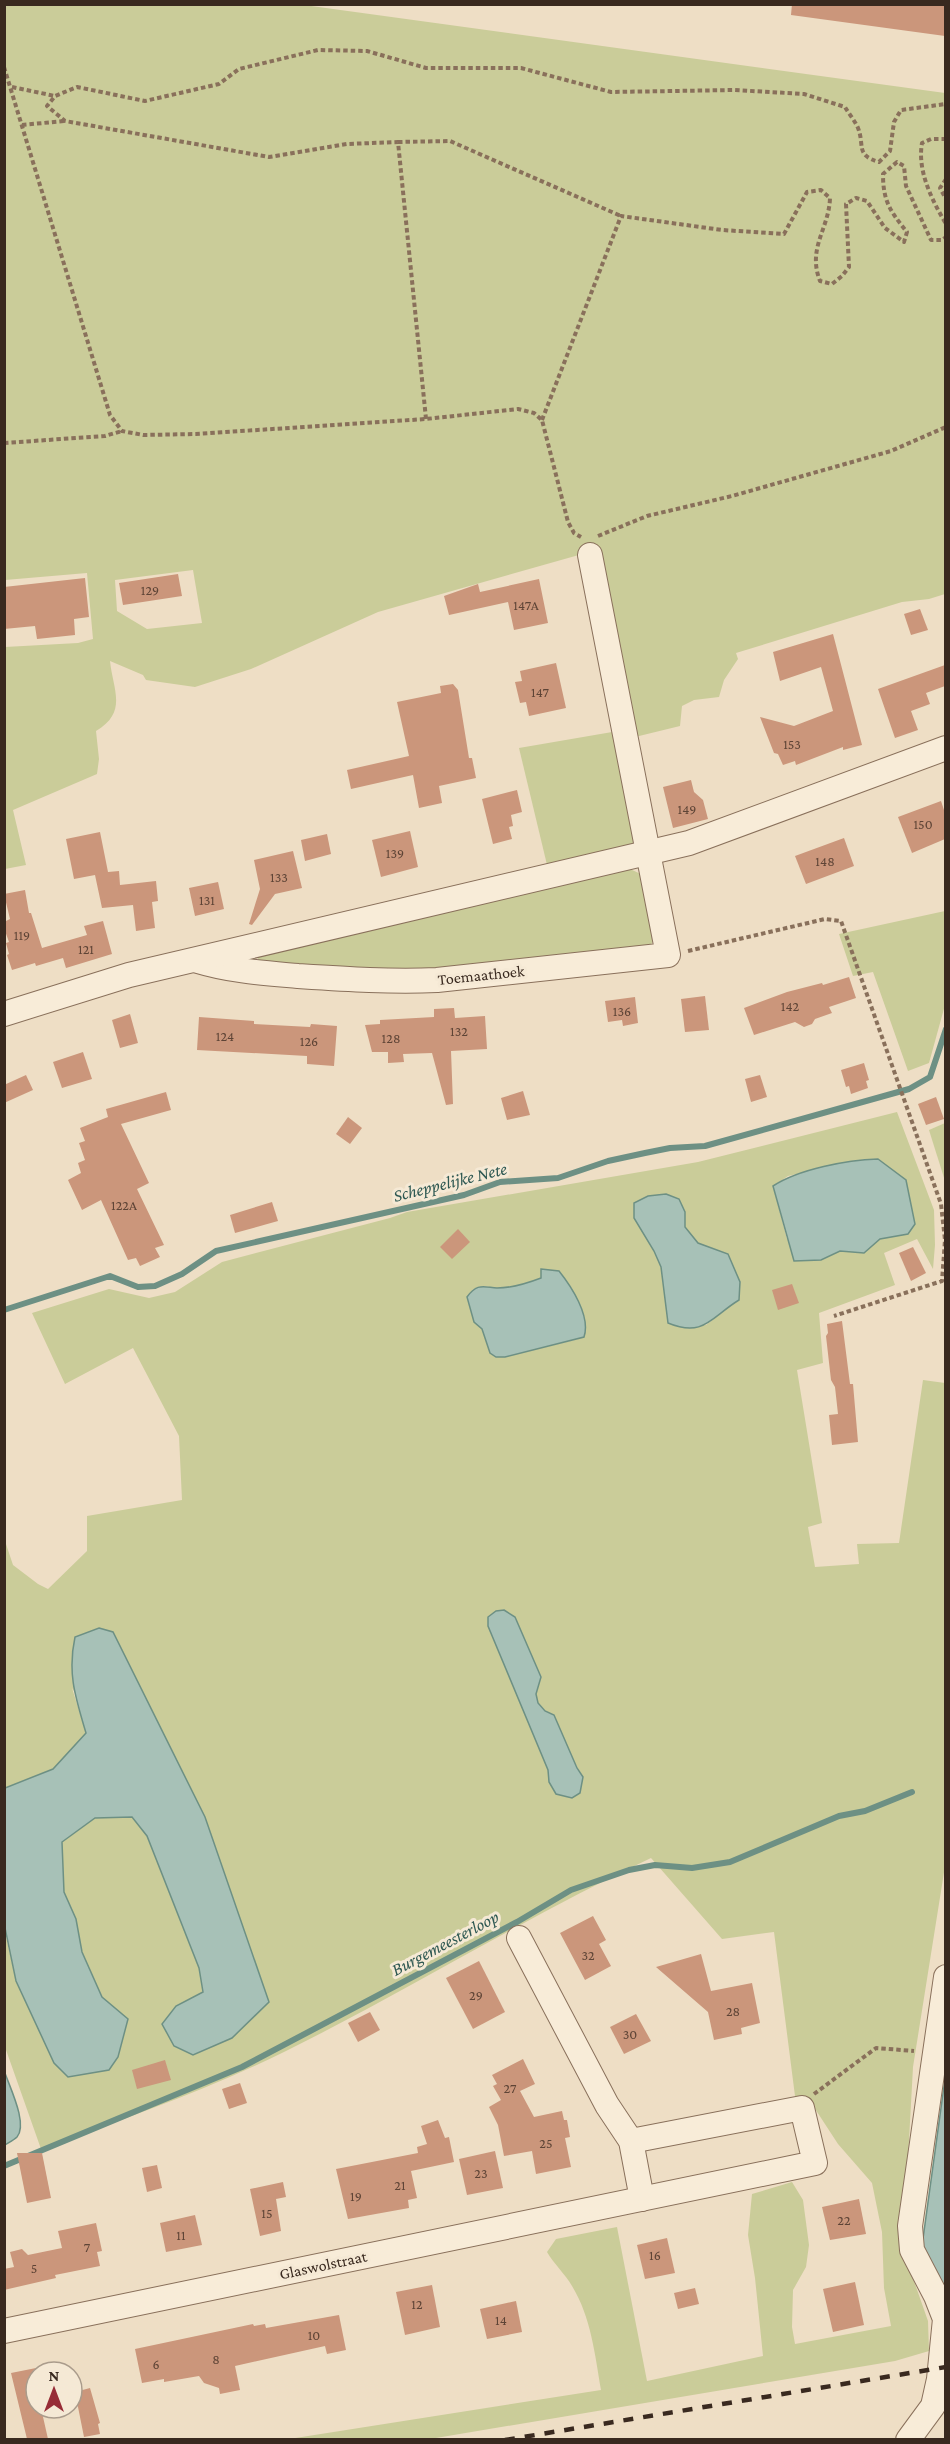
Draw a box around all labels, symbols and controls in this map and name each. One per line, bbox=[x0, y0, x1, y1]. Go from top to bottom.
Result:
house number: 129 bbox=[141, 582, 159, 598]
house number: 147A bbox=[513, 597, 539, 613]
house number: 147 bbox=[531, 684, 549, 700]
house number: 153 bbox=[783, 736, 801, 752]
house number: 149 bbox=[678, 801, 696, 817]
house number: 150 bbox=[913, 816, 933, 832]
house number: 139 bbox=[386, 845, 404, 861]
house number: 148 bbox=[815, 853, 835, 869]
house number: 133 bbox=[270, 869, 288, 885]
house number: 131 bbox=[199, 892, 215, 908]
house number: 119 bbox=[14, 927, 30, 943]
house number: 121 bbox=[78, 941, 94, 957]
street label: Toemaathoek bbox=[437, 962, 526, 988]
house number: 142 bbox=[781, 998, 799, 1014]
house number: 136 bbox=[613, 1003, 631, 1019]
house number: 132 bbox=[450, 1023, 468, 1039]
house number: 124 bbox=[216, 1028, 234, 1044]
house number: 128 bbox=[382, 1030, 400, 1046]
house number: 126 bbox=[300, 1033, 318, 1049]
water label: Scheppelijke Nete bbox=[391, 1158, 509, 1207]
house number: 122A bbox=[111, 1197, 137, 1213]
water label: Burgemeesterloop bbox=[388, 1906, 502, 1980]
house number: 32 bbox=[581, 1947, 595, 1963]
house number: 29 bbox=[469, 1987, 483, 2003]
house number: 28 bbox=[726, 2003, 740, 2019]
house number: 30 bbox=[623, 2026, 637, 2042]
house number: 27 bbox=[504, 2080, 517, 2096]
house number: 25 bbox=[539, 2135, 553, 2151]
house number: 23 bbox=[474, 2165, 488, 2181]
house number: 21 bbox=[394, 2177, 406, 2193]
house number: 19 bbox=[350, 2188, 362, 2204]
house number: 15 bbox=[261, 2205, 273, 2221]
house number: 22 bbox=[837, 2212, 851, 2228]
house number: 11 bbox=[176, 2227, 186, 2243]
house number: 7 bbox=[84, 2239, 91, 2255]
street label: Glaswolstraat bbox=[278, 2247, 369, 2283]
house number: 16 bbox=[649, 2247, 661, 2263]
house number: 5 bbox=[31, 2260, 37, 2276]
house number: 12 bbox=[411, 2296, 423, 2312]
house number: 14 bbox=[495, 2312, 507, 2328]
house number: 10 bbox=[308, 2327, 320, 2343]
house number: 8 bbox=[212, 2351, 220, 2367]
house number: 6 bbox=[152, 2356, 160, 2372]
north arrow bbox=[24, 2360, 84, 2420]
text: N bbox=[49, 2367, 60, 2384]

